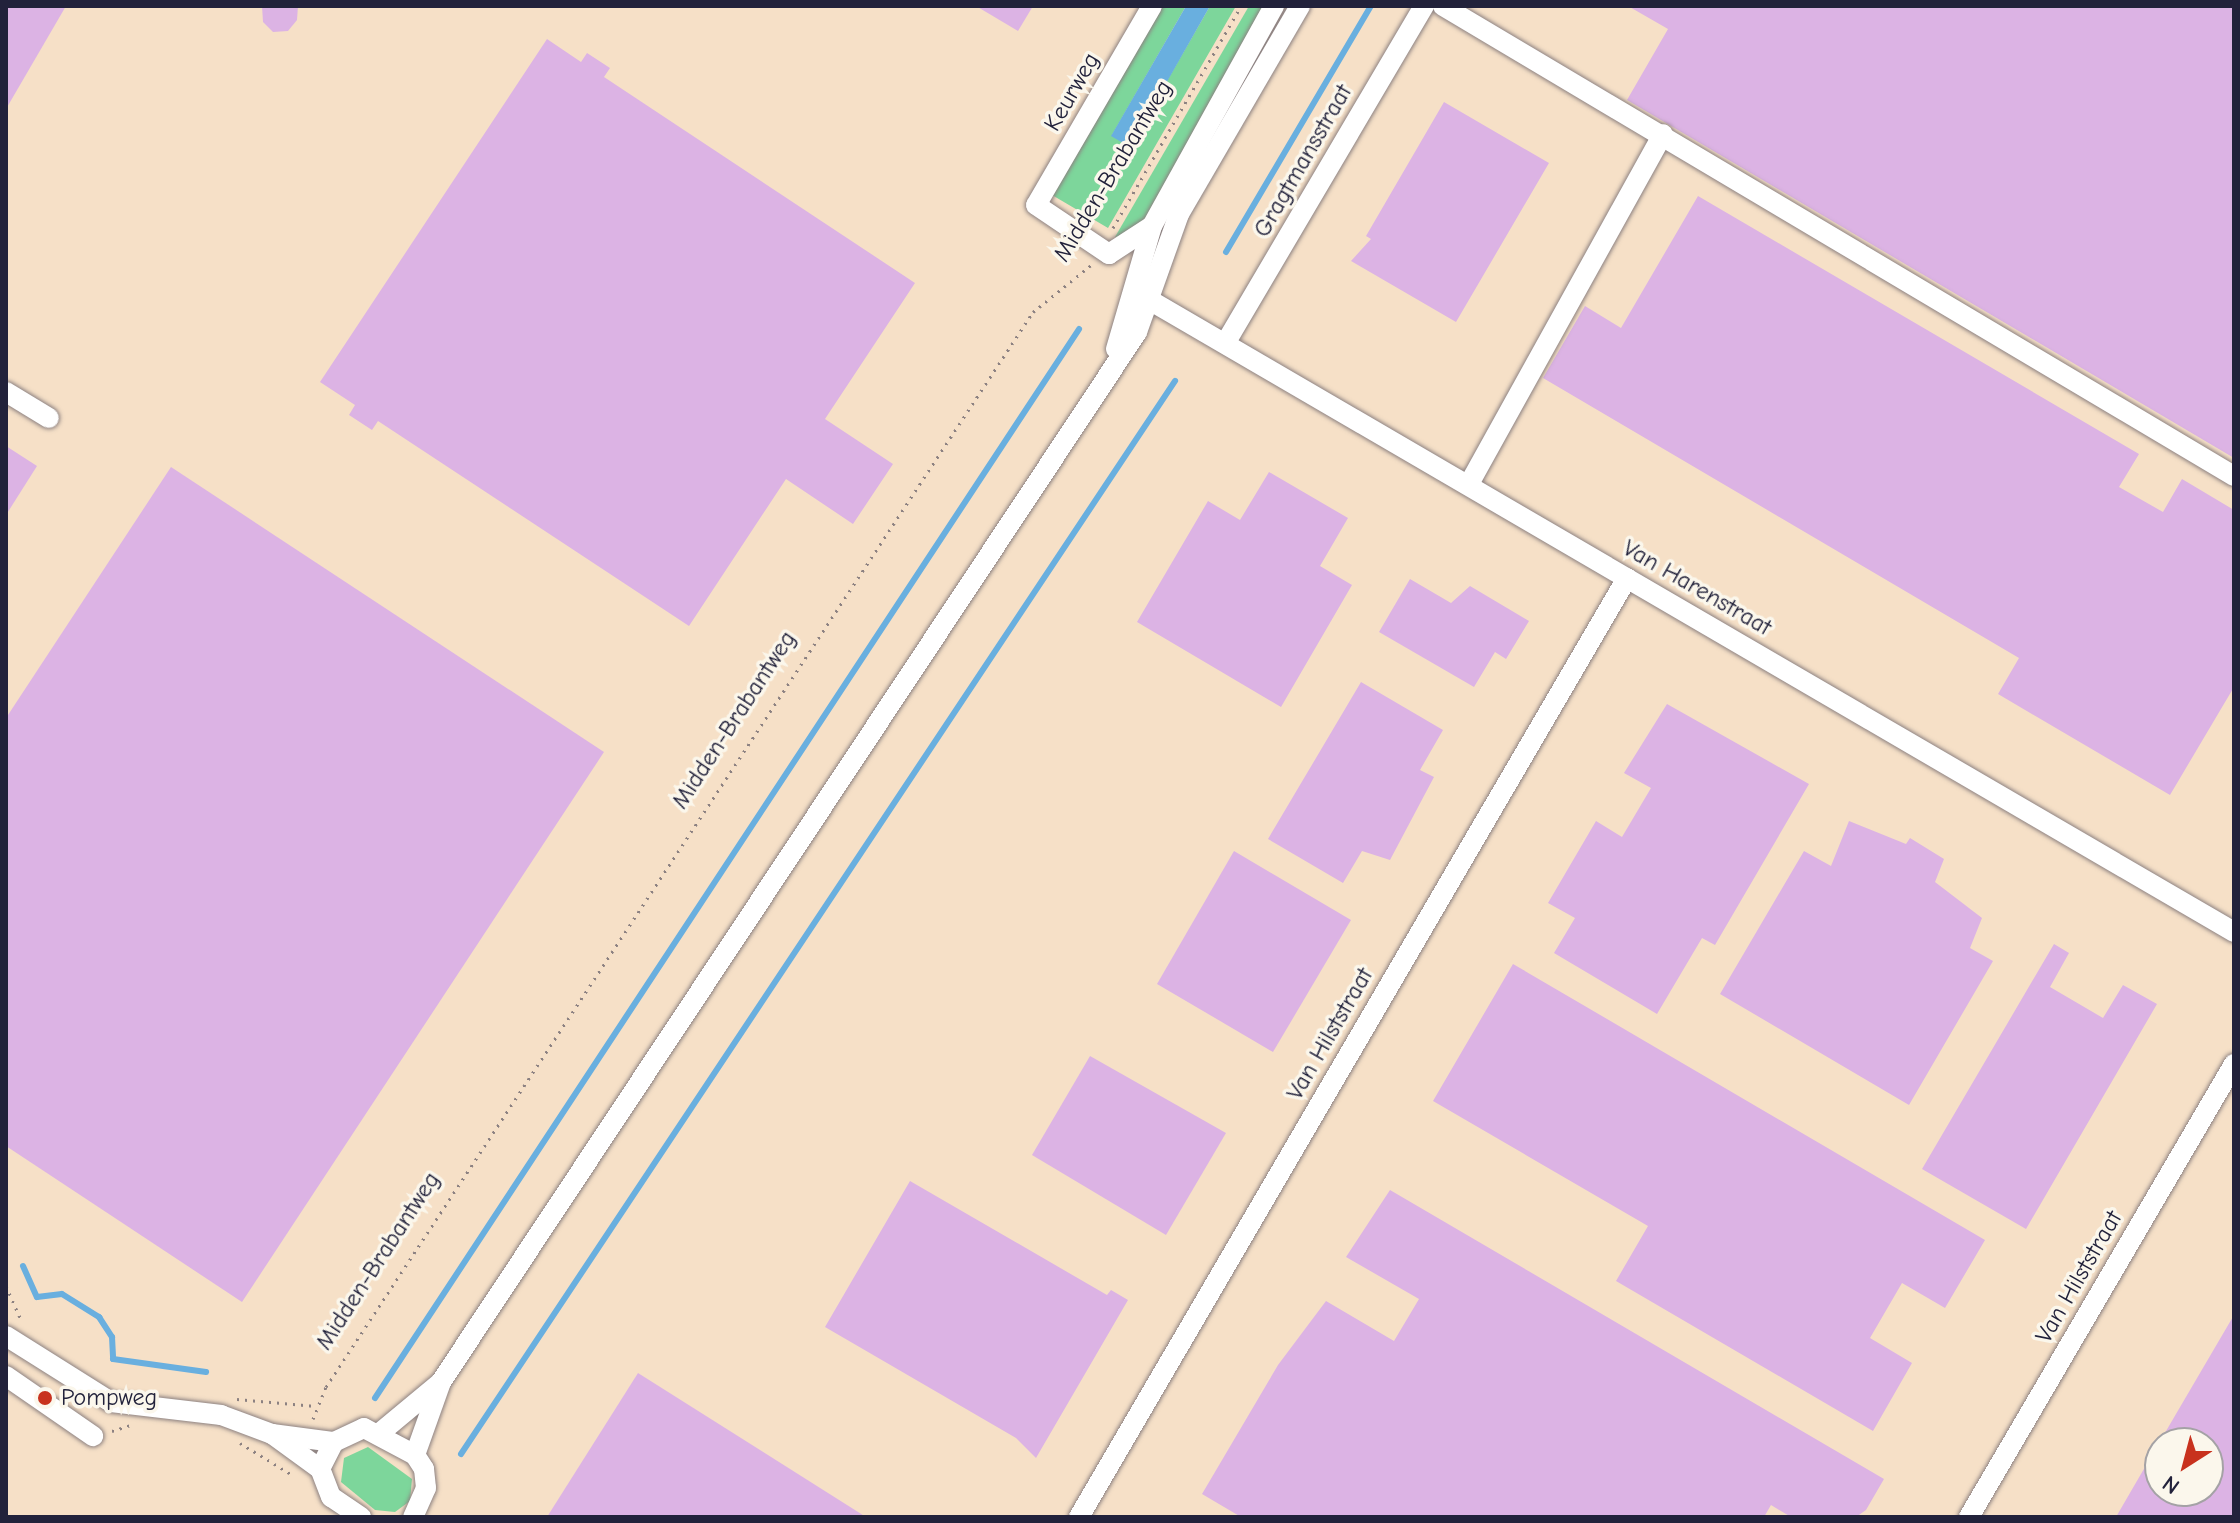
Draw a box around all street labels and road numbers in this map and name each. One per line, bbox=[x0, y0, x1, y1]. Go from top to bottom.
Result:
street label: Keurweg bbox=[1038, 48, 1106, 136]
street label: Midden-Brabantweg bbox=[1048, 75, 1178, 267]
street label: Gragtmansstraat bbox=[1248, 80, 1358, 242]
street label: Van Harenstraat bbox=[1618, 534, 1776, 642]
street label: Midden-Brabantweg bbox=[666, 626, 802, 814]
street label: Van Hilststraat bbox=[1281, 963, 1379, 1105]
street label: Midden-Brabantweg bbox=[310, 1167, 446, 1355]
street label: Van Hilststraat bbox=[2030, 1206, 2128, 1348]

